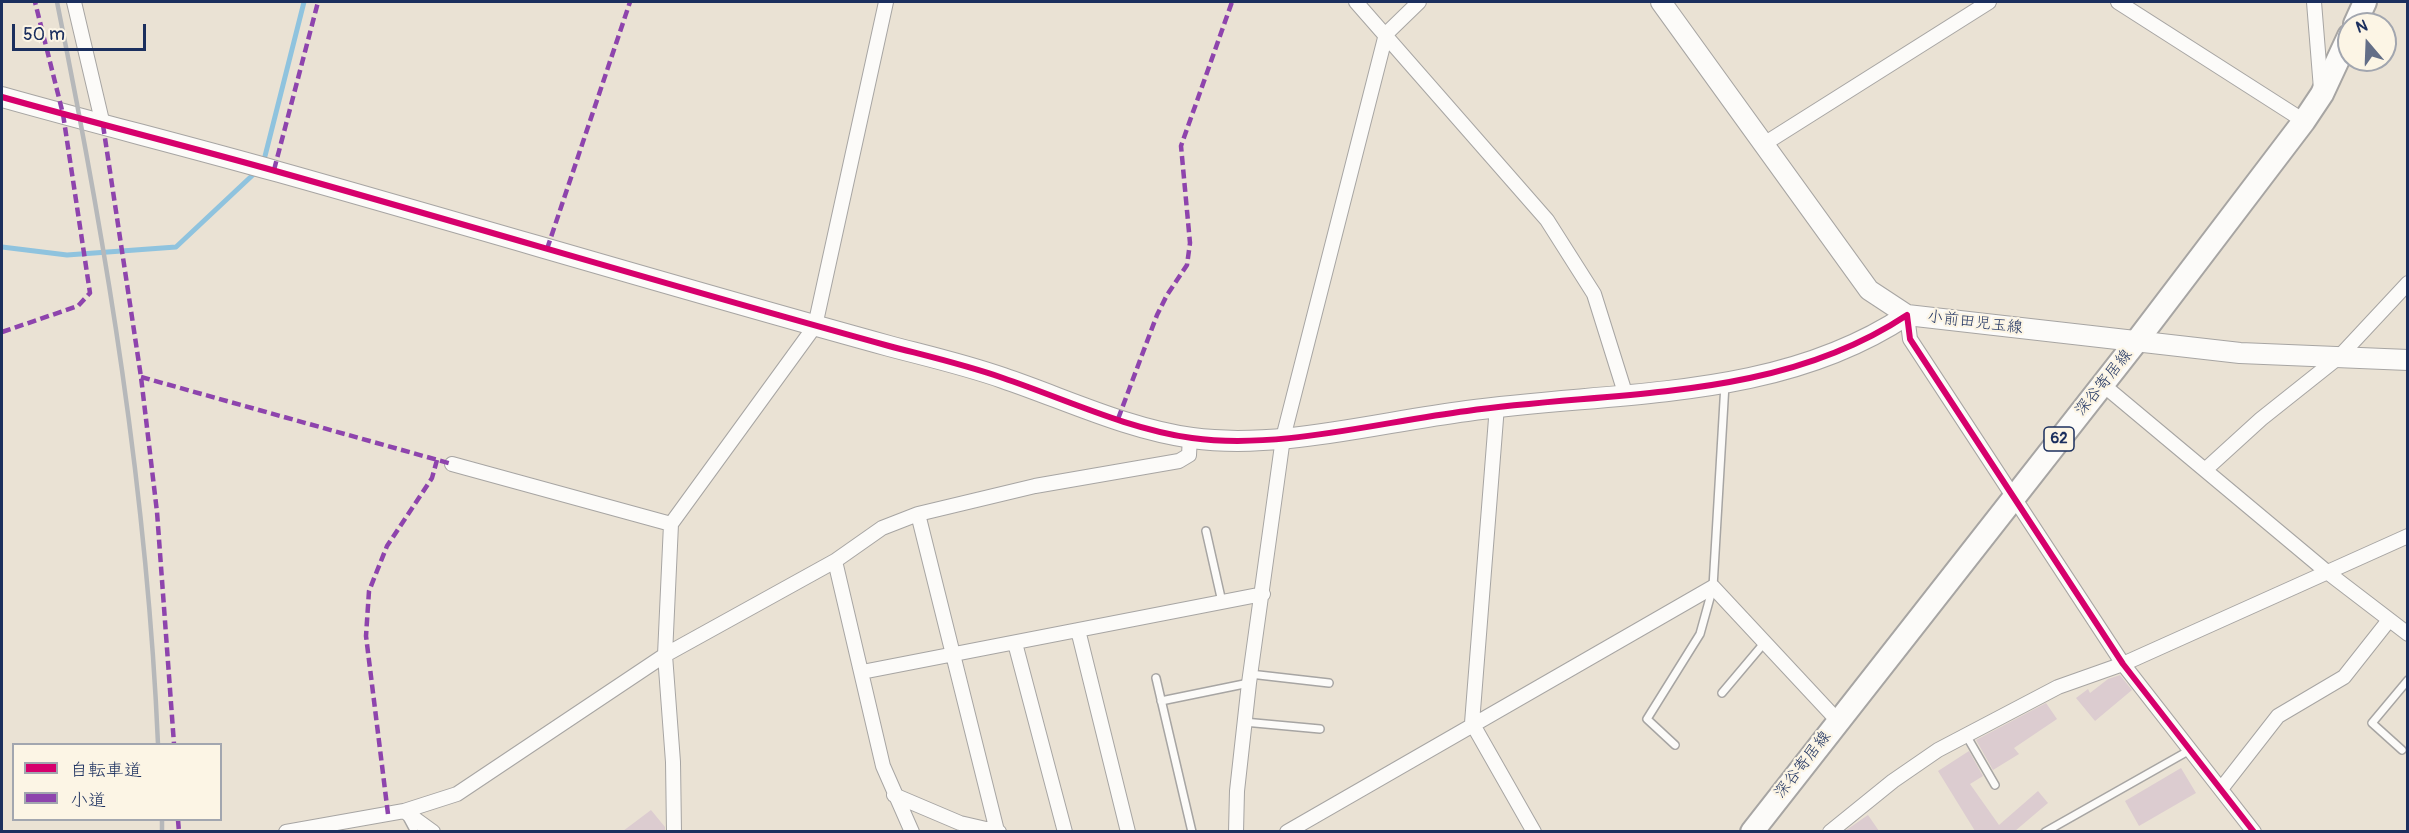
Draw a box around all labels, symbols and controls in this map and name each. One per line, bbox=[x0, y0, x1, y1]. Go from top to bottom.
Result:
scale bar bbox=[15, 12, 148, 50]
north arrow bbox=[2337, 12, 2397, 72]
text: N bbox=[2353, 16, 2370, 38]
text: 50 m bbox=[23, 23, 65, 46]
street label: 小前田児玉線 bbox=[1926, 308, 2024, 338]
street label: 深谷寄居線 bbox=[2071, 346, 2137, 420]
road number: 62 bbox=[2044, 427, 2074, 451]
street label: 深谷寄居線 bbox=[1771, 728, 1835, 802]
legend bbox=[12, 743, 222, 821]
text: 自転車道 bbox=[70, 759, 142, 782]
text: 小道 bbox=[70, 789, 106, 812]

